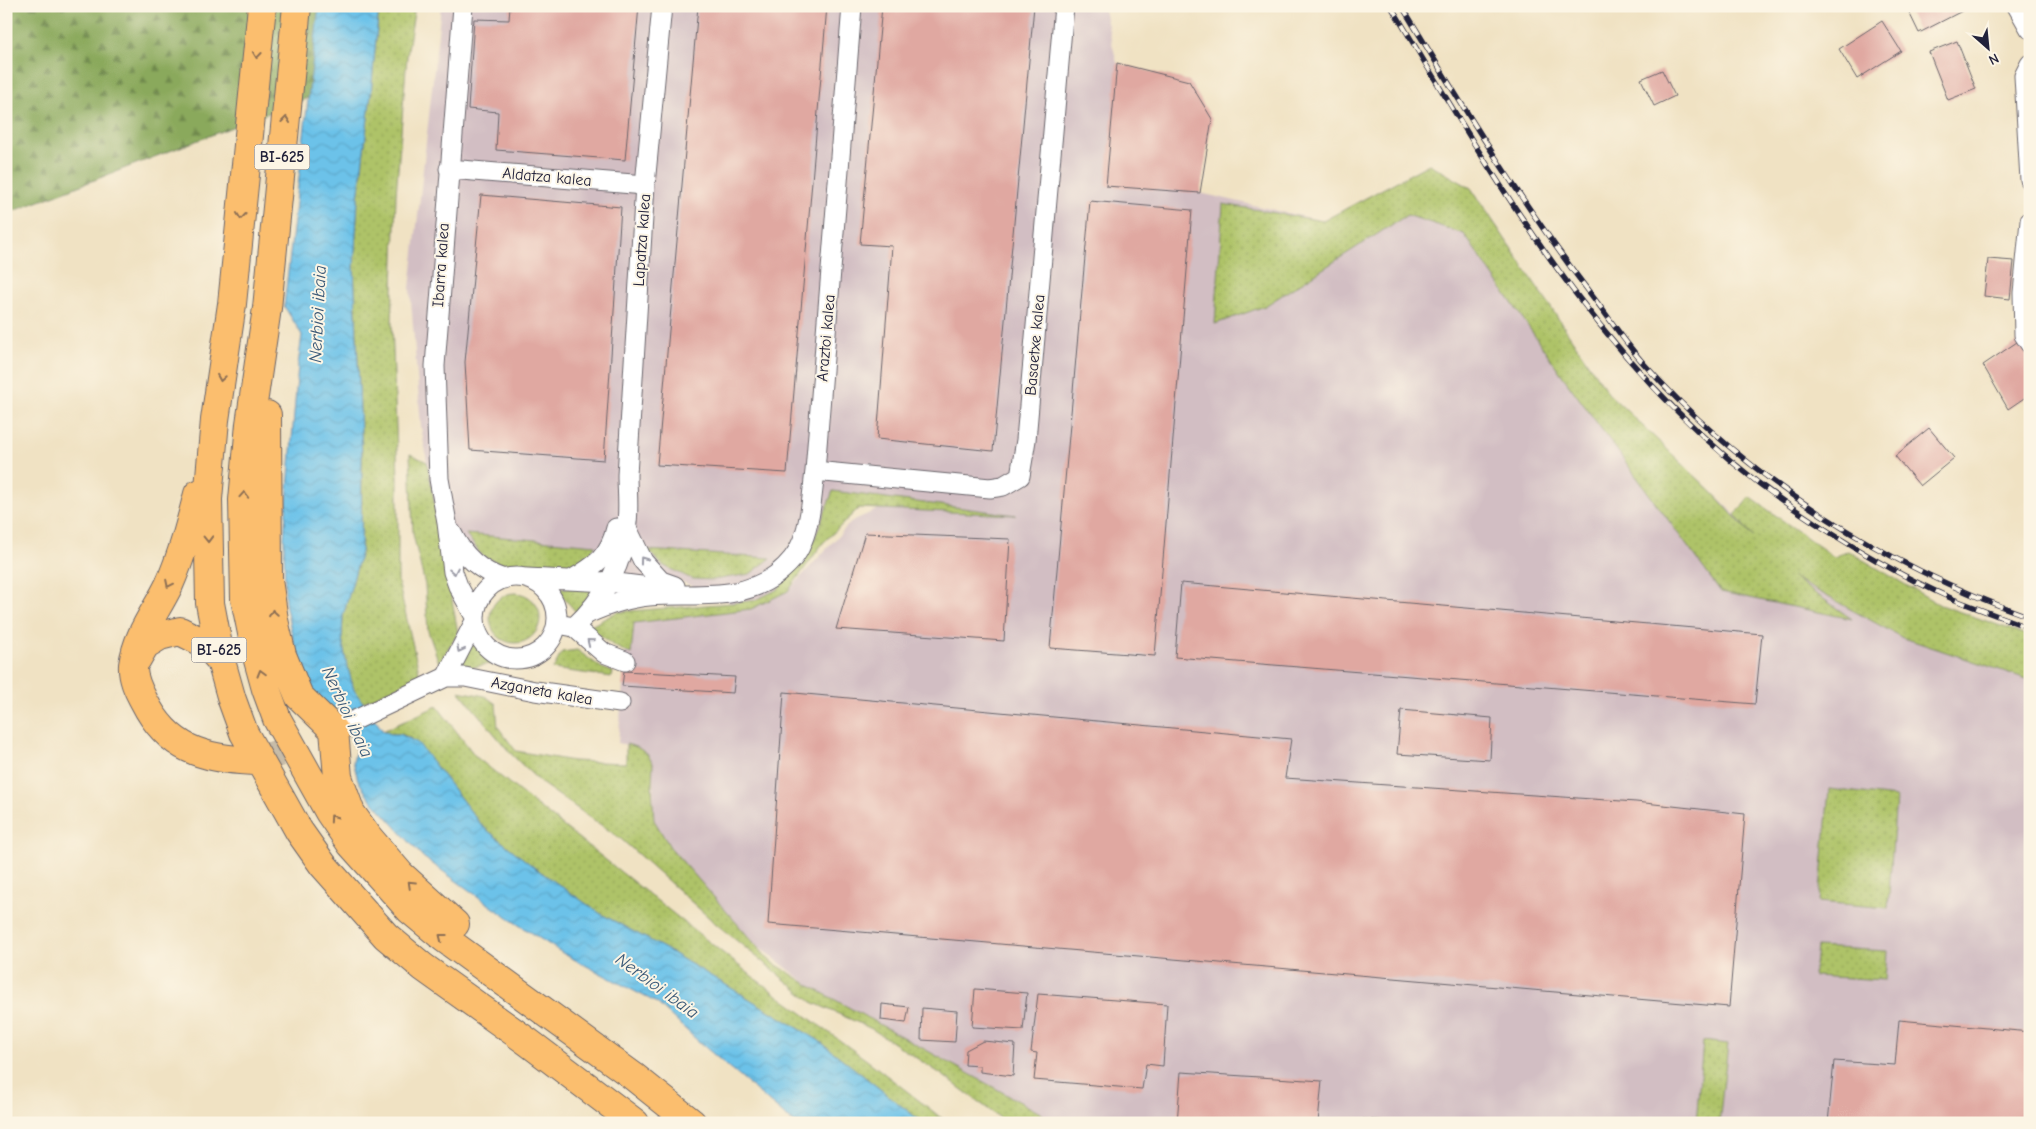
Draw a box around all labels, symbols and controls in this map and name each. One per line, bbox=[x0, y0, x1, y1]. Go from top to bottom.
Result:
north arrow bbox=[1964, 22, 2014, 72]
text: N bbox=[1986, 49, 2002, 69]
one-way arrow bbox=[252, 51, 263, 59]
one-way arrow bbox=[280, 116, 291, 124]
road number: BI-625 bbox=[254, 144, 310, 170]
street label: Aldatza kalea bbox=[502, 164, 592, 190]
street label: Lapatza kalea bbox=[630, 193, 654, 287]
one-way arrow bbox=[236, 213, 247, 221]
street label: Ibarra kalea bbox=[429, 222, 453, 308]
water label: Nerbioi ibaia bbox=[305, 265, 331, 363]
street label: Araztoi kalea bbox=[813, 294, 839, 382]
street label: Basaetxe kalea bbox=[1022, 294, 1048, 396]
one-way arrow bbox=[216, 374, 227, 382]
one-way arrow bbox=[238, 490, 249, 498]
one-way arrow bbox=[203, 536, 213, 544]
one-way arrow bbox=[640, 557, 649, 566]
one-way arrow bbox=[448, 567, 459, 576]
one-way arrow bbox=[165, 579, 175, 588]
one-way arrow bbox=[268, 609, 278, 617]
road number: BI-625 bbox=[192, 638, 246, 662]
one-way arrow bbox=[587, 640, 596, 648]
one-way arrow bbox=[456, 644, 466, 653]
water label: Nerbioi ibaia bbox=[317, 663, 377, 761]
one-way arrow bbox=[257, 669, 267, 677]
street label: Azganeta kalea bbox=[490, 673, 594, 709]
one-way arrow bbox=[330, 814, 339, 824]
one-way arrow bbox=[407, 881, 416, 890]
one-way arrow bbox=[439, 934, 448, 943]
water label: Nerbioi ibaia bbox=[611, 949, 703, 1023]

